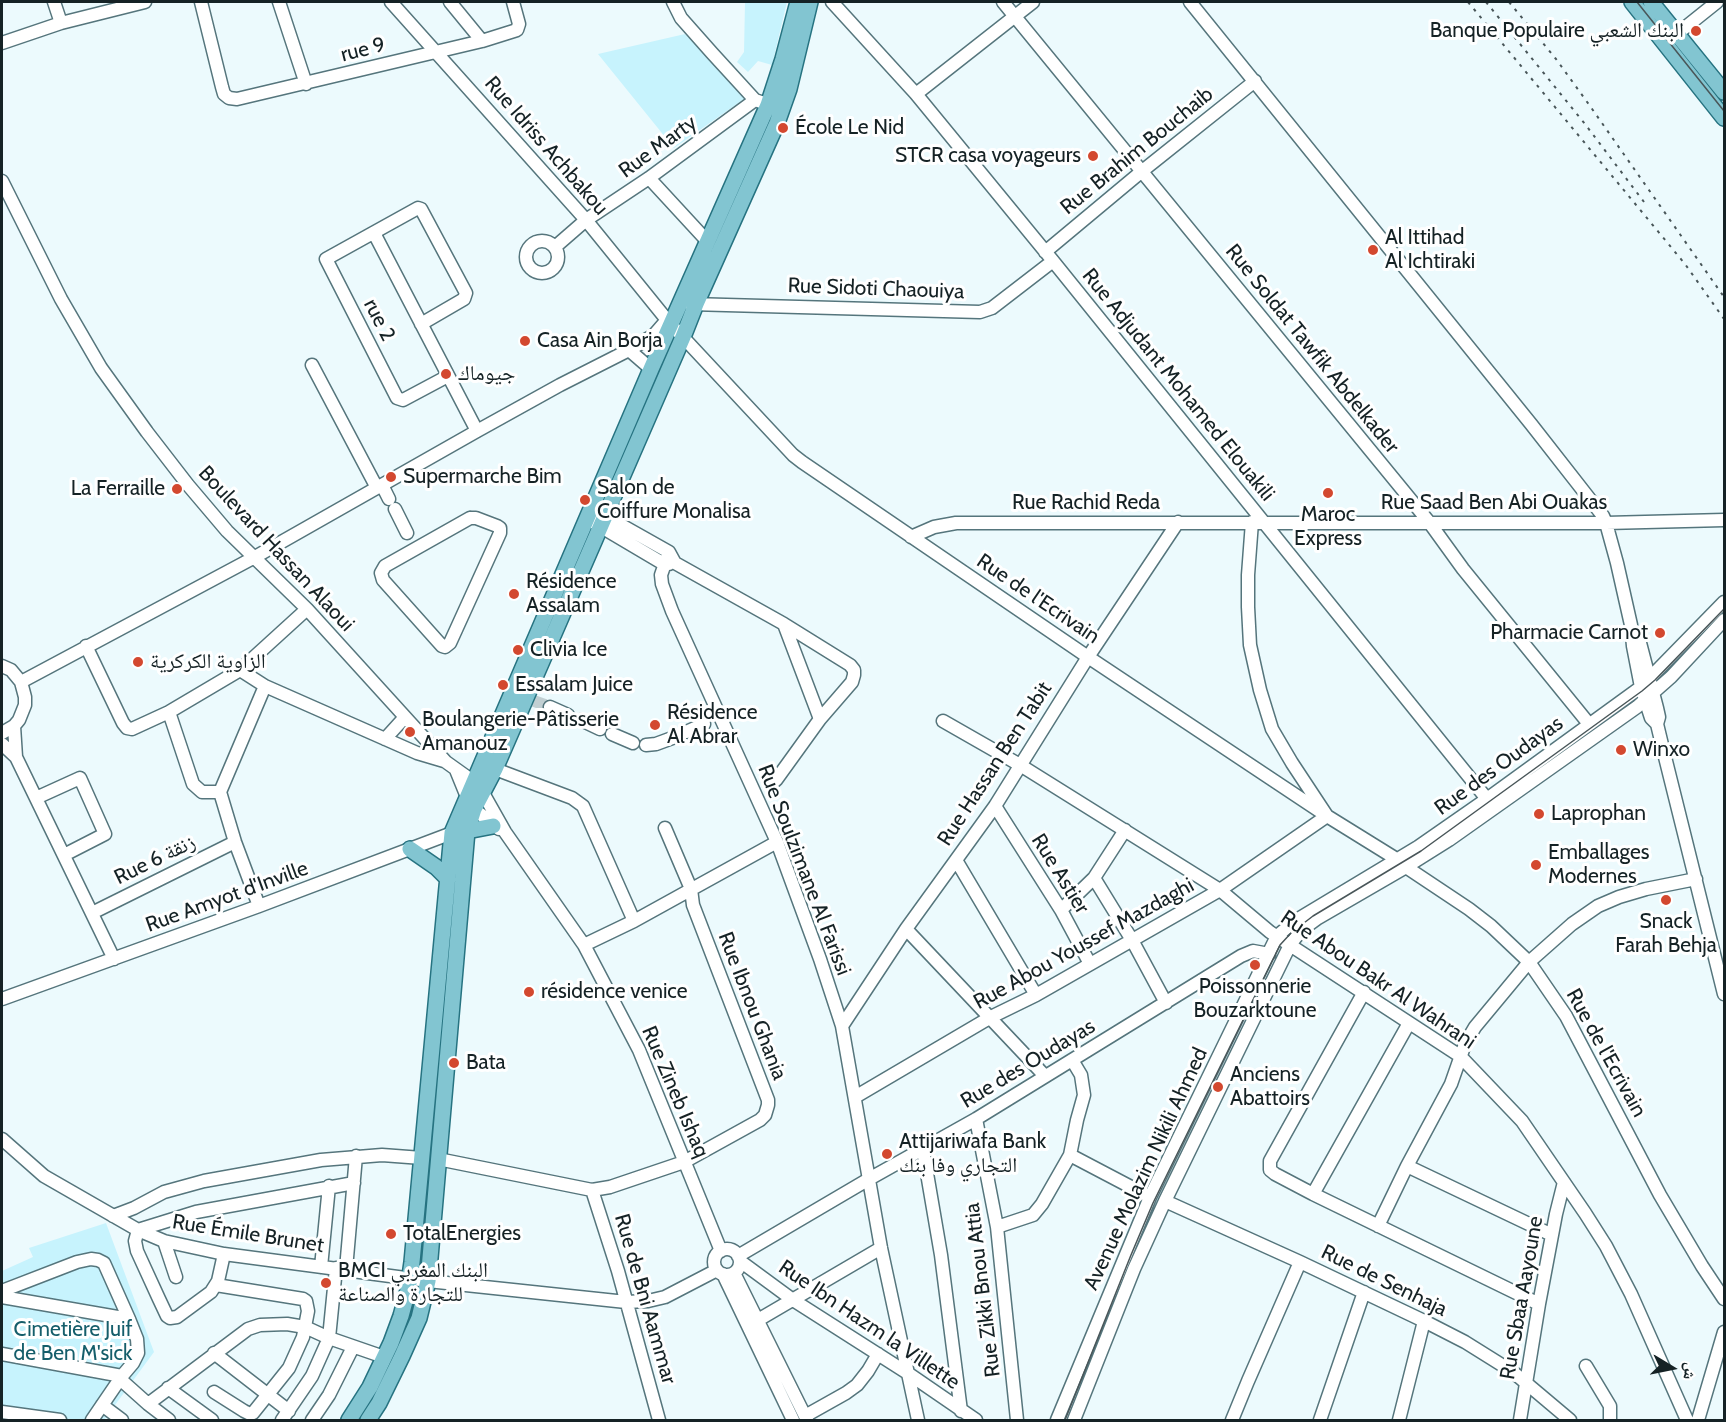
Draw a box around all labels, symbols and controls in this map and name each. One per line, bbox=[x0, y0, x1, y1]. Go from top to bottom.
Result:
place label: Banque Populaire البنك الشعبي bbox=[1430, 18, 1684, 44]
marker: Banque Populaire البنك الشعبي bbox=[1689, 24, 1703, 38]
street label: rue 9 bbox=[338, 32, 388, 68]
street label: Rue Idriss Achbakou bbox=[479, 71, 613, 221]
street label: Rue Brahim Bouchaib bbox=[1056, 82, 1218, 220]
street label: Rue Marty bbox=[614, 110, 702, 184]
place label: École Le Nid bbox=[795, 115, 904, 141]
marker: École Le Nid bbox=[776, 121, 790, 135]
place label: STCR casa voyageurs bbox=[895, 143, 1081, 169]
marker: STCR casa voyageurs bbox=[1086, 149, 1100, 163]
place label: Al Ittihad Al Ichtiraki bbox=[1385, 225, 1475, 275]
street label: Rue Soldat Tawfik Abdelkader bbox=[1220, 239, 1404, 459]
marker: Al Ittihad Al Ichtiraki bbox=[1366, 243, 1380, 257]
street label: Rue Adjudant Mohamed Elouakili bbox=[1076, 264, 1280, 506]
street label: Rue Sidoti Chaouiya bbox=[787, 273, 965, 305]
street label: rue 2 bbox=[358, 295, 400, 345]
place label: Casa Ain Borja bbox=[537, 328, 663, 354]
marker: Casa Ain Borja bbox=[518, 334, 532, 348]
place label: جيوماك bbox=[458, 361, 515, 387]
marker: جيوماك bbox=[439, 367, 453, 381]
street label: Boulevard Hassan Alaoui bbox=[193, 461, 359, 637]
place label: Supermarche Bim bbox=[403, 464, 562, 490]
marker: Supermarche Bim bbox=[384, 470, 398, 484]
place label: Salon de Coiffure Monalisa bbox=[597, 475, 751, 525]
place label: La Ferraille bbox=[71, 476, 165, 502]
marker: La Ferraille bbox=[170, 482, 184, 496]
marker: Maroc Express bbox=[1321, 486, 1335, 500]
street label: Rue Rachid Reda bbox=[1012, 490, 1160, 516]
street label: Rue Saad Ben Abi Ouakas bbox=[1381, 490, 1607, 516]
marker: Salon de Coiffure Monalisa bbox=[578, 493, 592, 507]
place label: Maroc Express bbox=[1294, 502, 1362, 552]
street label: Rue de l'Ecrivain bbox=[972, 549, 1104, 649]
place label: Résidence Assalam bbox=[526, 569, 616, 619]
marker: Résidence Assalam bbox=[507, 587, 521, 601]
place label: Pharmacie Carnot bbox=[1490, 620, 1648, 646]
marker: Pharmacie Carnot bbox=[1653, 626, 1667, 640]
place label: Clivia Ice bbox=[530, 637, 607, 663]
marker: Clivia Ice bbox=[511, 643, 525, 657]
place label: الزاوية الكركرية bbox=[150, 649, 266, 675]
marker: الزاوية الكركرية bbox=[131, 655, 145, 669]
place label: Essalam Juice bbox=[515, 672, 633, 698]
street label: Rue Hassan Ben Tabit bbox=[933, 677, 1057, 851]
marker: Essalam Juice bbox=[496, 678, 510, 692]
place label: Résidence Al Abrar bbox=[667, 700, 757, 750]
place label: Boulangerie-Pâtisserie Amanouz bbox=[422, 707, 619, 757]
street label: Rue des Oudayas bbox=[1430, 711, 1568, 821]
marker: Résidence Al Abrar bbox=[648, 718, 662, 732]
marker: Boulangerie-Pâtisserie Amanouz bbox=[403, 725, 417, 739]
place label: Winxo bbox=[1633, 737, 1690, 763]
marker: Winxo bbox=[1614, 743, 1628, 757]
street label: Rue Soulzimane Al Farissi bbox=[752, 761, 856, 979]
place label: Laprophan bbox=[1551, 801, 1646, 827]
marker: Laprophan bbox=[1532, 807, 1546, 821]
street label: Rue Astier bbox=[1026, 829, 1094, 919]
street label: Rue 6 زنقة bbox=[110, 830, 200, 890]
place label: Emballages Modernes bbox=[1548, 840, 1649, 890]
street label: Rue Amyot d'Inville bbox=[142, 856, 312, 938]
marker: Emballages Modernes bbox=[1529, 858, 1543, 872]
street label: Rue Abou Youssef Mazdaghi bbox=[969, 873, 1199, 1015]
marker: Snack Farah Behja bbox=[1659, 893, 1673, 907]
street label: Rue Abou Bakr Al Wahrani bbox=[1276, 905, 1480, 1055]
place label: Snack Farah Behja bbox=[1615, 909, 1717, 959]
street label: Rue Ibnou Ghania bbox=[712, 928, 792, 1084]
marker: Poissonnerie Bouzarktoune bbox=[1248, 958, 1262, 972]
place label: Poissonnerie Bouzarktoune bbox=[1193, 974, 1317, 1024]
place label: résidence venice bbox=[541, 979, 687, 1005]
street label: Rue de l'Ecrivain bbox=[1560, 984, 1652, 1122]
marker: résidence venice bbox=[522, 985, 536, 999]
street label: Rue des Oudayas bbox=[956, 1014, 1100, 1114]
street label: Rue Zineb Ishaq bbox=[636, 1022, 714, 1162]
street label: Avenue Molazim Nikili Ahmed bbox=[1079, 1044, 1213, 1294]
place label: Bata bbox=[466, 1050, 506, 1076]
marker: Bata bbox=[447, 1056, 461, 1070]
place label: Anciens Abattoirs bbox=[1230, 1062, 1310, 1112]
marker: Anciens Abattoirs bbox=[1211, 1080, 1225, 1094]
place label: Attijariwafa Bank التجاري وفا بنك bbox=[899, 1129, 1046, 1179]
marker: Attijariwafa Bank التجاري وفا بنك bbox=[880, 1147, 894, 1161]
street label: Rue Zikki Bnou Attia bbox=[960, 1202, 1006, 1378]
street label: Rue Émile Brunet bbox=[170, 1210, 326, 1258]
street label: Rue de Bni Aammar bbox=[609, 1211, 681, 1387]
street label: Rue Sbaa Aayoune bbox=[1495, 1214, 1549, 1382]
place label: TotalEnergies bbox=[403, 1221, 521, 1247]
marker: TotalEnergies bbox=[384, 1227, 398, 1241]
street label: Rue de Senhaja bbox=[1317, 1240, 1451, 1322]
street label: Rue Ibn Hazm la Villette bbox=[774, 1255, 964, 1395]
place label: BMCI البنك المغربي للتجارة والصناعة bbox=[338, 1258, 488, 1308]
marker: BMCI البنك المغربي للتجارة والصناعة bbox=[319, 1276, 333, 1290]
park label: Cimetière Juif de Ben M'sick bbox=[13, 1317, 133, 1367]
north arrow bbox=[1642, 1338, 1702, 1398]
text: ش bbox=[1679, 1361, 1701, 1381]

